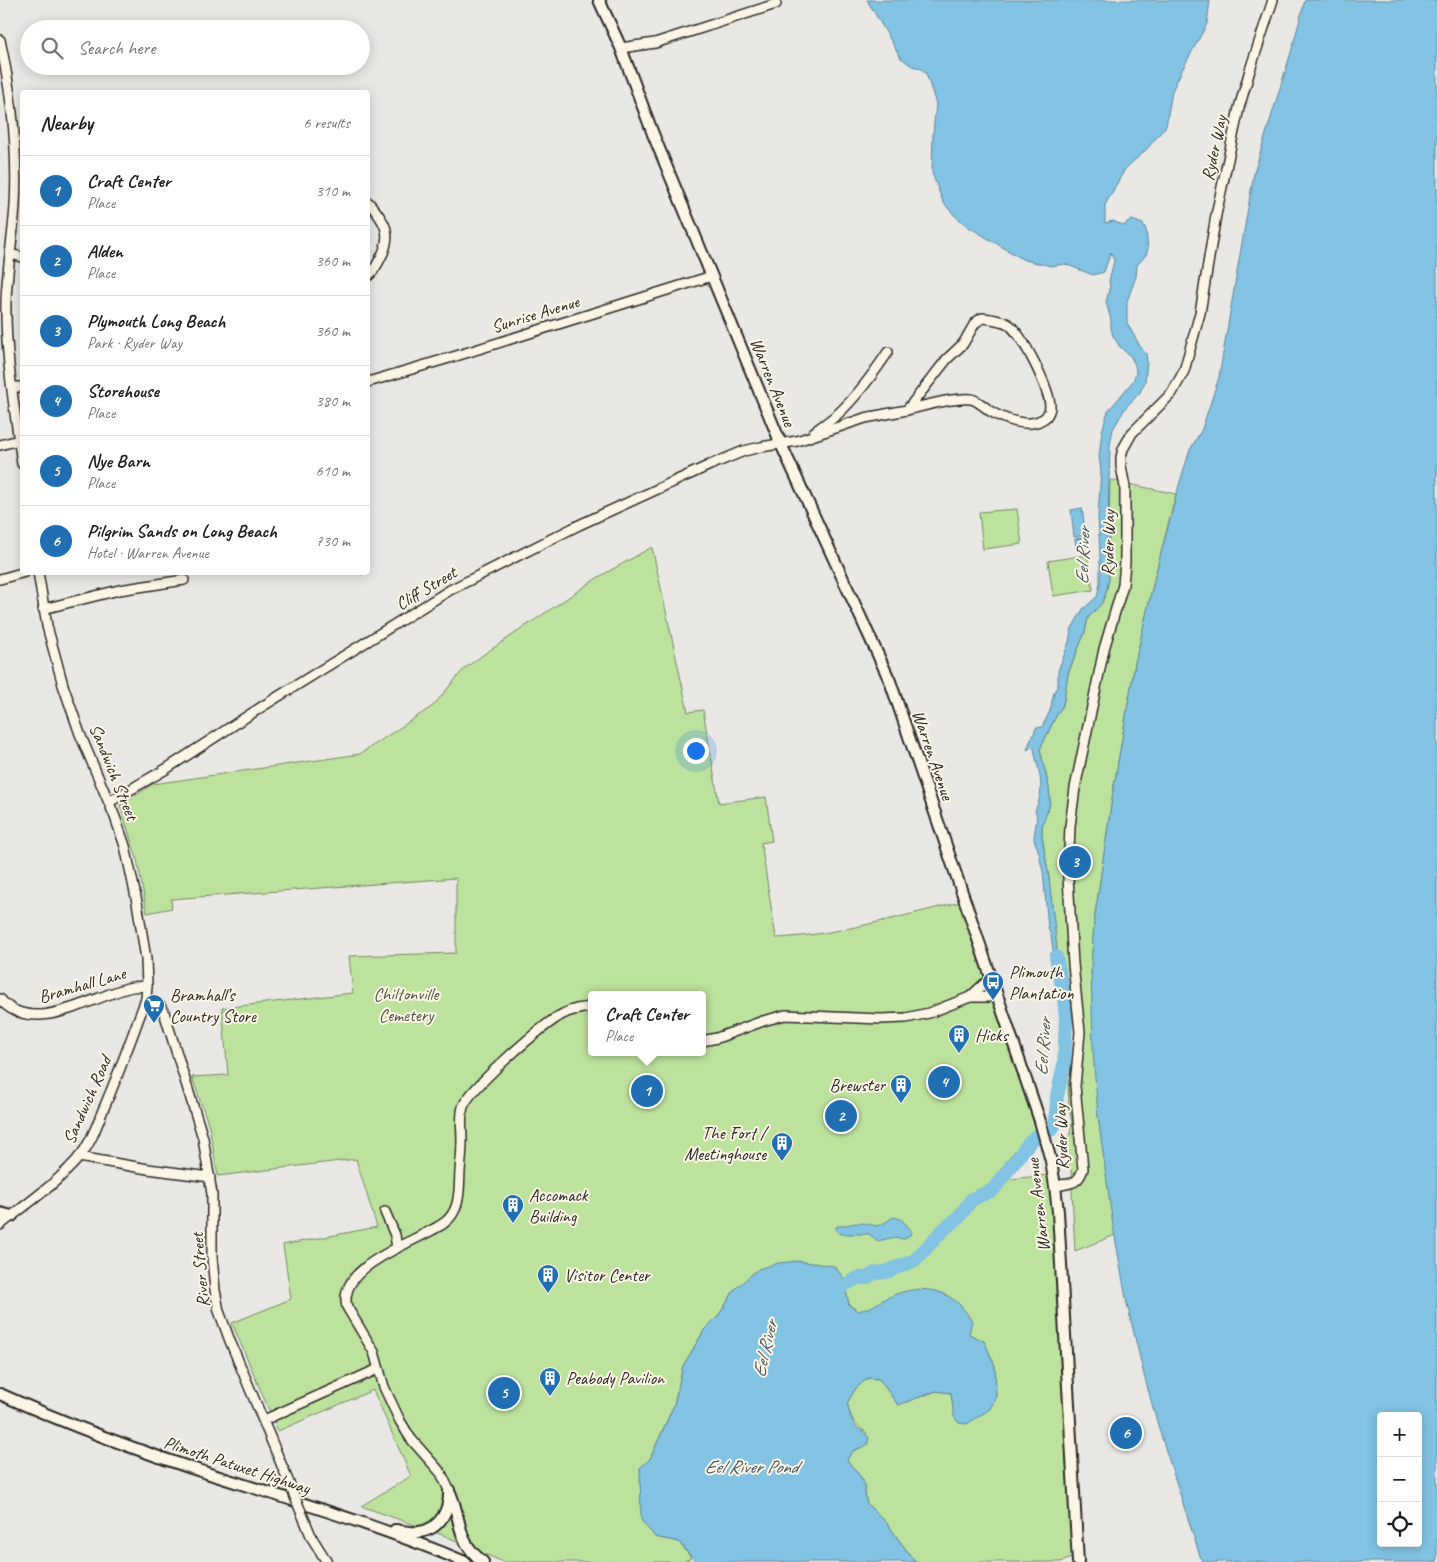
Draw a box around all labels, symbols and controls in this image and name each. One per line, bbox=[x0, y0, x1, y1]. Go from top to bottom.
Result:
search box bbox=[20, 20, 370, 75]
icon: search bbox=[38, 34, 66, 62]
text: Search here bbox=[78, 36, 155, 60]
text: Nearby bbox=[40, 110, 93, 136]
street label: Ryder Way bbox=[1196, 112, 1232, 183]
text: 6 results bbox=[303, 113, 350, 133]
text: Craft Center bbox=[87, 169, 171, 193]
text: 1 bbox=[52, 181, 60, 201]
text: 310 m bbox=[316, 181, 350, 201]
text: Place bbox=[87, 193, 115, 213]
text: Alden bbox=[87, 239, 123, 263]
text: 2 bbox=[52, 251, 60, 271]
text: 360 m bbox=[316, 251, 350, 271]
text: Place bbox=[87, 263, 115, 283]
street label: Sunrise Avenue bbox=[488, 290, 583, 338]
text: Plymouth Long Beach bbox=[87, 309, 225, 333]
text: 3 bbox=[52, 321, 60, 341]
text: 360 m bbox=[316, 321, 350, 341]
text: Park · Ryder Way bbox=[87, 333, 182, 353]
street label: Warren Avenue bbox=[745, 335, 801, 431]
text: Storehouse bbox=[87, 379, 159, 403]
text: 4 bbox=[52, 391, 60, 411]
text: 380 m bbox=[316, 391, 350, 411]
text: Place bbox=[87, 403, 115, 423]
text: Nye Barn bbox=[87, 449, 150, 473]
text: 5 bbox=[53, 461, 59, 481]
text: 610 m bbox=[316, 461, 350, 481]
text: Place bbox=[87, 473, 115, 493]
street label: Ryder Way bbox=[1096, 508, 1120, 576]
text: Pilgrim Sands on Long Beach bbox=[87, 519, 277, 543]
water label: Eel River bbox=[1070, 524, 1096, 585]
text: 6 bbox=[52, 531, 60, 551]
text: 730 m bbox=[316, 531, 350, 551]
text: Hotel · Warren Avenue bbox=[87, 543, 209, 563]
street label: Cliff Street bbox=[392, 560, 462, 615]
street label: Warren Avenue bbox=[907, 707, 959, 804]
street label: Sandwich Street bbox=[85, 721, 144, 825]
your location bbox=[683, 738, 709, 764]
pin: 3 bbox=[1059, 843, 1091, 881]
place label: Plimouth Plantation bbox=[1009, 961, 1074, 1004]
street label: Bramhall Lane bbox=[36, 962, 129, 1008]
bus stop icon: Plimouth Plantation bbox=[981, 970, 1005, 1001]
park label: Chiltonville Cemetery bbox=[374, 983, 440, 1026]
place label: Bramhall’s Country Store bbox=[170, 984, 257, 1027]
popup bbox=[588, 991, 706, 1056]
supermarket icon: Bramhall’s Country Store bbox=[142, 993, 166, 1024]
text: Craft Center bbox=[605, 1002, 689, 1026]
water label: Eel River bbox=[1029, 1014, 1057, 1076]
building icon: Hicks bbox=[947, 1023, 971, 1054]
place label: Hicks bbox=[975, 1024, 1010, 1046]
text: Place bbox=[605, 1026, 633, 1046]
street label: Sandwich Road bbox=[58, 1050, 117, 1147]
pin: 4 bbox=[928, 1063, 960, 1101]
pin: 1 bbox=[631, 1072, 663, 1110]
building icon: Brewster bbox=[889, 1073, 913, 1104]
place label: Brewster bbox=[830, 1074, 887, 1096]
pin: 2 bbox=[825, 1097, 857, 1135]
street label: Ryder Way bbox=[1049, 1102, 1073, 1170]
place label: The Fort / Meetinghouse bbox=[684, 1122, 770, 1165]
building icon: The Fort / Meetinghouse bbox=[770, 1131, 794, 1162]
street label: Warren Avenue bbox=[1021, 1156, 1055, 1253]
place label: Accomack Building bbox=[529, 1184, 589, 1227]
building icon: Accomack Building bbox=[501, 1193, 525, 1224]
street label: River Street bbox=[186, 1230, 214, 1308]
building icon: Visitor Center bbox=[536, 1263, 560, 1294]
place label: Visitor Center bbox=[564, 1264, 651, 1286]
water label: Eel River bbox=[747, 1315, 784, 1380]
building icon: Peabody Pavilion bbox=[538, 1366, 562, 1397]
place label: Peabody Pavilion bbox=[566, 1367, 665, 1389]
pin: 5 bbox=[488, 1374, 520, 1412]
map controls bbox=[1377, 1412, 1422, 1547]
button: + bbox=[1377, 1412, 1422, 1457]
pin: 6 bbox=[1110, 1414, 1142, 1452]
street label: Plimoth Patuxet Highway bbox=[161, 1431, 315, 1500]
water label: Eel River Pond bbox=[704, 1455, 803, 1479]
button: − bbox=[1377, 1457, 1422, 1502]
button: locate bbox=[1377, 1502, 1422, 1547]

